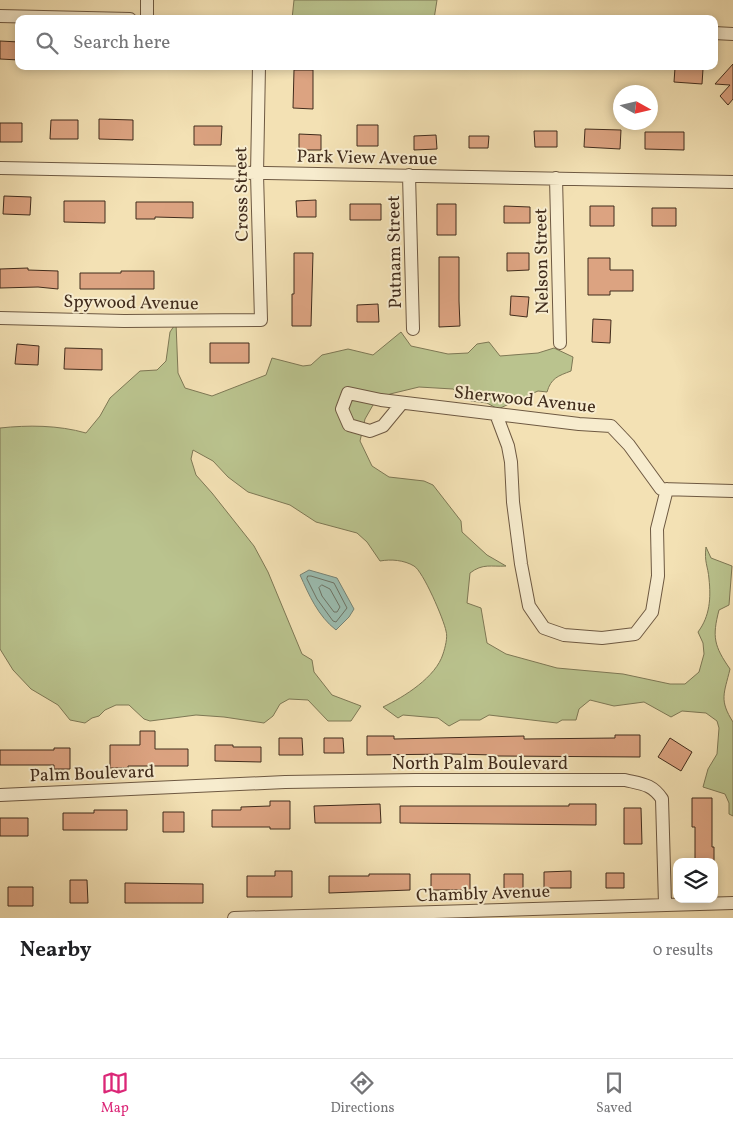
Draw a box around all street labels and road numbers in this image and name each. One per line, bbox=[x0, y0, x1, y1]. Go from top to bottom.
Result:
street label: Park View Avenue bbox=[296, 145, 438, 172]
street label: Cross Street bbox=[229, 146, 256, 242]
street label: Putnam Street bbox=[382, 195, 409, 309]
street label: Nelson Street bbox=[529, 208, 556, 314]
street label: Spywood Avenue bbox=[63, 290, 199, 317]
street label: Sherwood Avenue bbox=[453, 381, 597, 420]
street label: North Palm Boulevard bbox=[392, 752, 568, 777]
street label: Palm Boulevard bbox=[29, 760, 155, 789]
street label: Chambly Avenue bbox=[416, 880, 551, 909]

